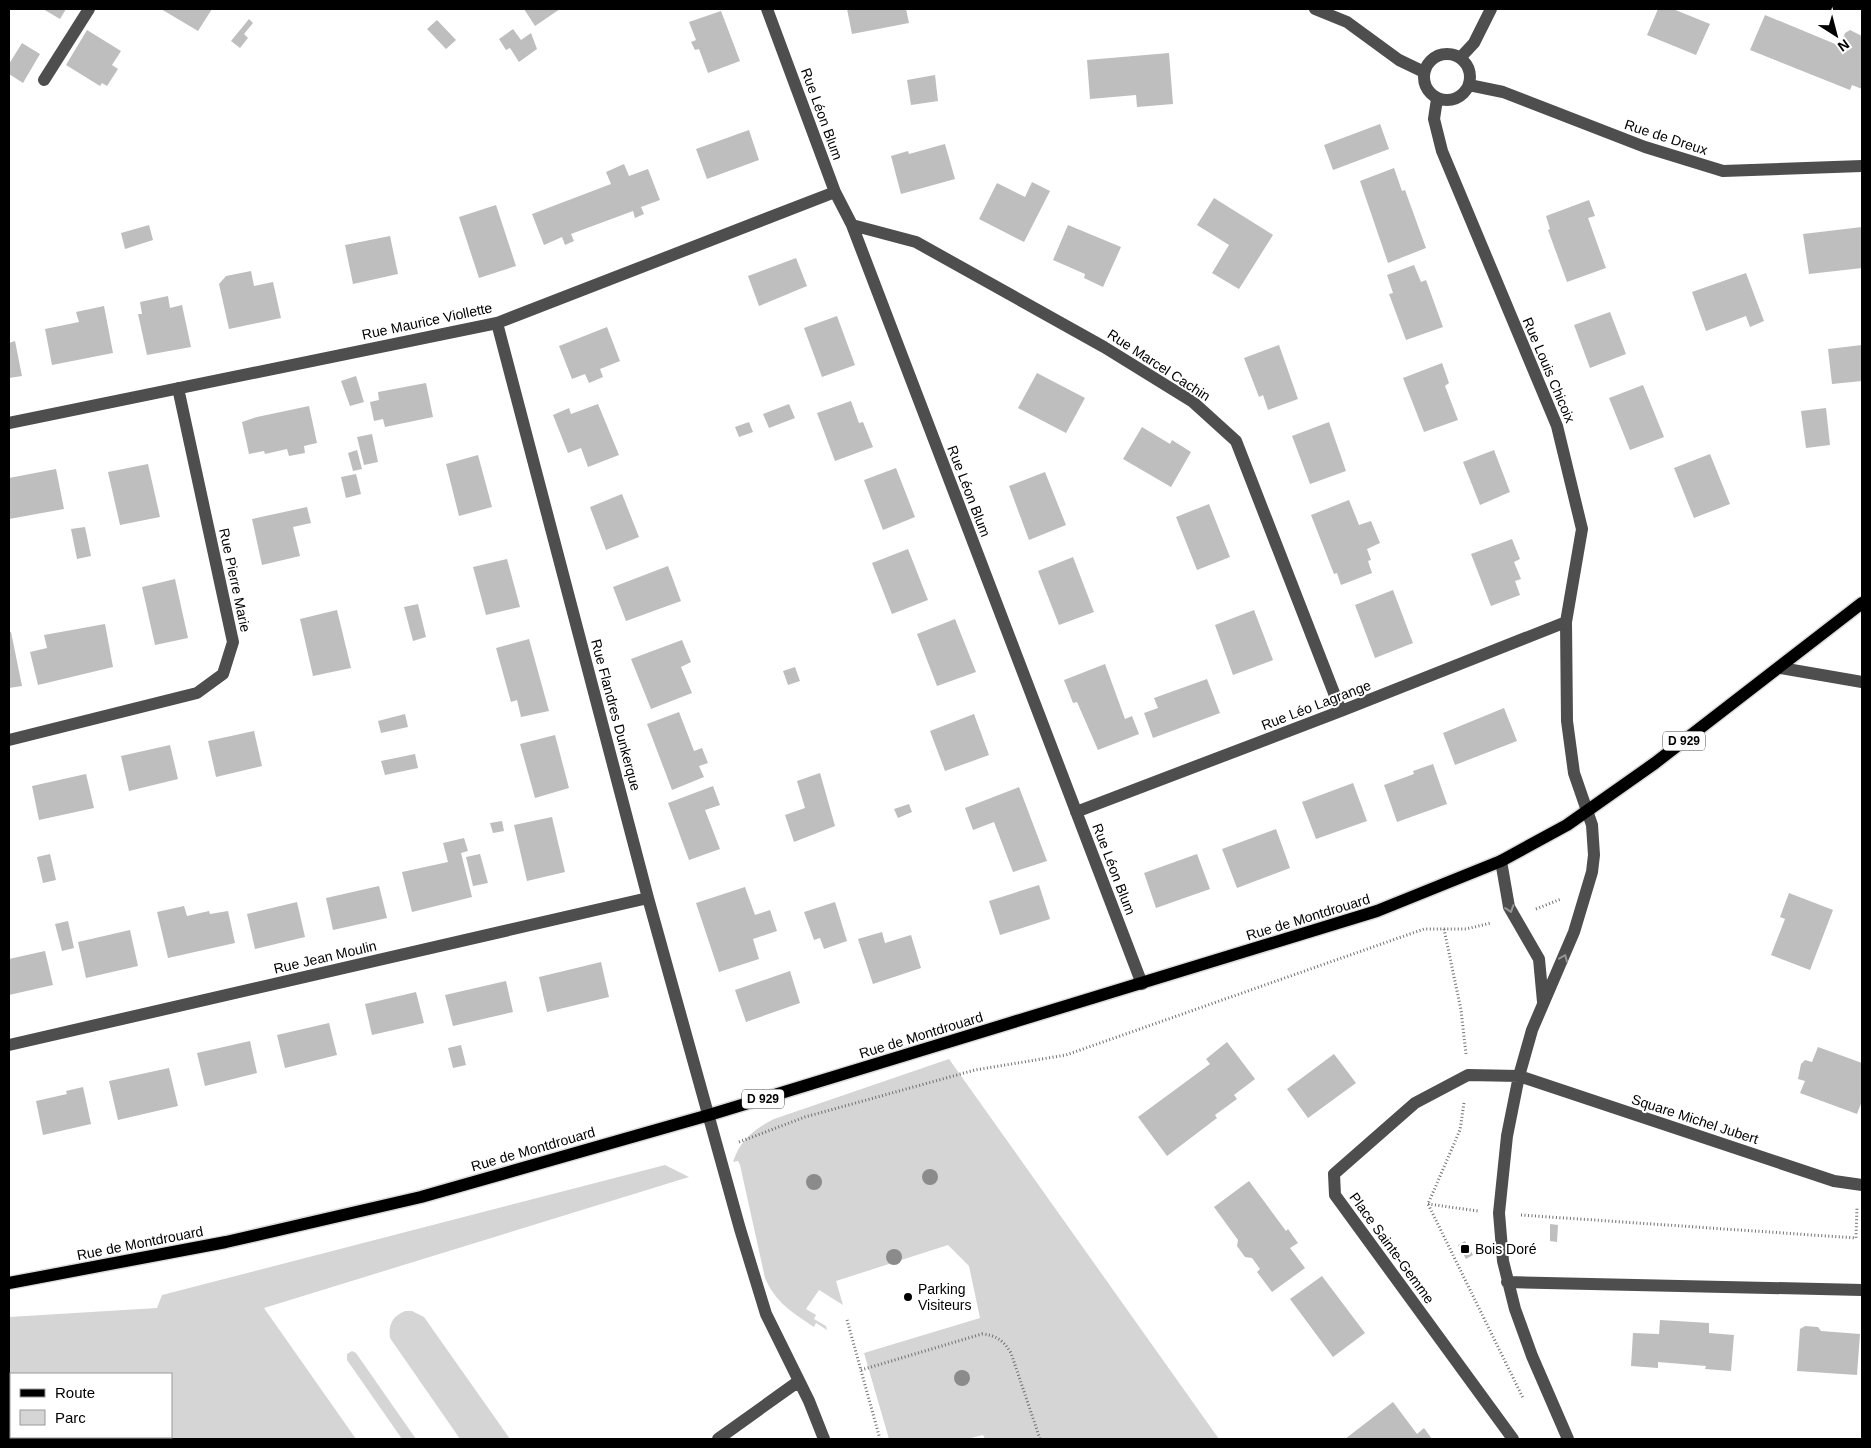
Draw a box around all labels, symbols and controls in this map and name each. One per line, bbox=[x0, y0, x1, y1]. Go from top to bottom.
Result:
north arrow bbox=[1811, 10, 1861, 60]
text: N bbox=[1835, 36, 1852, 55]
street label: Rue Léon Blum bbox=[798, 66, 846, 162]
street label: Rue de Dreux bbox=[1622, 116, 1710, 158]
street label: Rue Maurice Viollette bbox=[360, 299, 494, 343]
street label: Rue Louis Chicoix bbox=[1520, 315, 1578, 425]
street label: Rue Marcel Cachin bbox=[1105, 326, 1213, 404]
street label: Rue Léon Blum bbox=[944, 443, 994, 539]
street label: Rue Pierre Marie bbox=[216, 527, 254, 634]
street label: Rue Flandres Dunkerque bbox=[588, 637, 644, 793]
street label: Rue Léo Lagrange bbox=[1259, 677, 1373, 733]
road number: D 929 bbox=[1663, 731, 1705, 750]
street label: Rue Léon Blum bbox=[1089, 821, 1139, 917]
street label: Rue de Montdrouard bbox=[1244, 891, 1372, 943]
one-way arrow bbox=[1504, 904, 1514, 913]
street label: Rue Jean Moulin bbox=[272, 937, 378, 977]
one-way arrow bbox=[1557, 954, 1568, 963]
street label: Rue de Montdrouard bbox=[857, 1009, 985, 1061]
road number: D 929 bbox=[742, 1090, 784, 1108]
street label: Square Michel Jubert bbox=[1630, 1091, 1760, 1147]
street label: Rue de Montdrouard bbox=[469, 1124, 597, 1174]
street label: Place Sainte-Gemme bbox=[1346, 1189, 1438, 1307]
street label: Rue de Montdrouard bbox=[75, 1223, 205, 1263]
place label: Bois Doré bbox=[1475, 1241, 1537, 1257]
marker: Bois Doré bbox=[1459, 1243, 1471, 1255]
place label: Parking Visiteurs bbox=[918, 1281, 971, 1313]
marker: Parking Visiteurs bbox=[902, 1291, 914, 1303]
legend bbox=[10, 1373, 172, 1438]
text: Route bbox=[55, 1384, 95, 1401]
text: Parc bbox=[55, 1409, 86, 1426]

